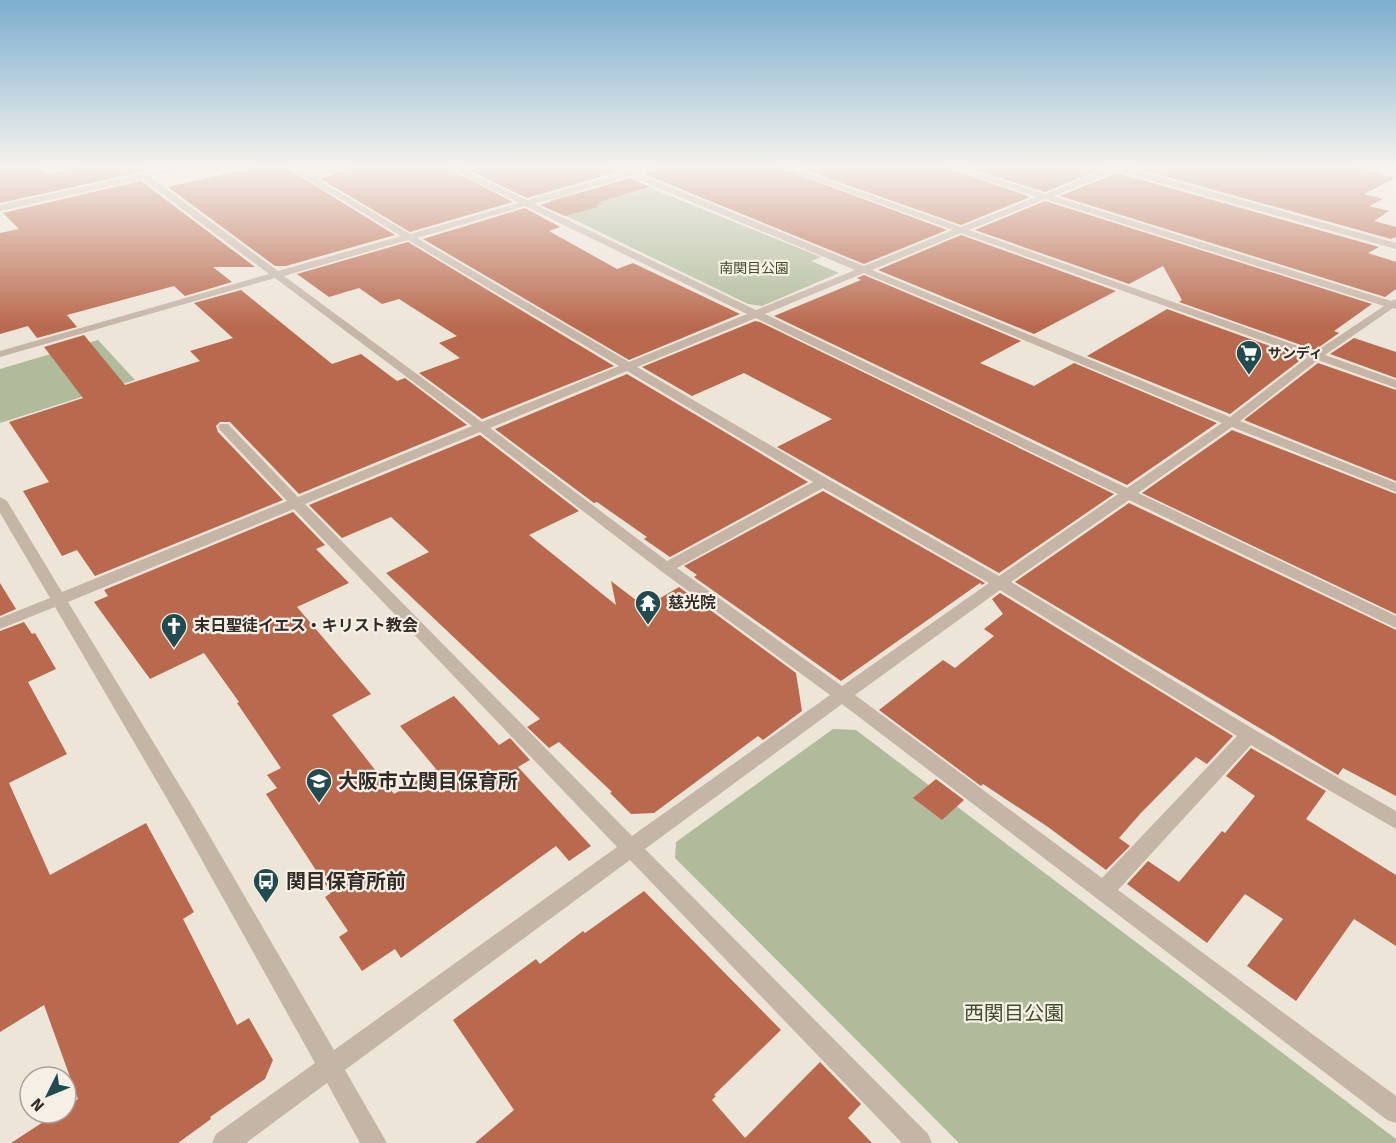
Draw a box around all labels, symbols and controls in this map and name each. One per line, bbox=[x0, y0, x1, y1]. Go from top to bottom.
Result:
park label: 南関目公園 bbox=[719, 260, 789, 277]
supermarket icon: サンディ bbox=[1234, 338, 1264, 376]
place label: サンディ bbox=[1268, 345, 1323, 362]
temple icon: 慈光院 bbox=[633, 588, 663, 626]
place label: 慈光院 bbox=[668, 593, 716, 613]
church icon: 末日聖徒イエス・キリスト教会 bbox=[159, 611, 189, 649]
place label: 末日聖徒イエス・キリスト教会 bbox=[194, 616, 418, 636]
school or university icon: 大阪市立関目保育所 bbox=[304, 766, 334, 804]
place label: 大阪市立関目保育所 bbox=[338, 769, 518, 794]
bus stop icon: 関目保育所前 bbox=[251, 866, 281, 904]
place label: 関目保育所前 bbox=[286, 869, 406, 894]
park label: 西関目公園 bbox=[964, 1001, 1064, 1026]
north arrow bbox=[18, 1065, 78, 1125]
text: N bbox=[27, 1094, 49, 1115]

